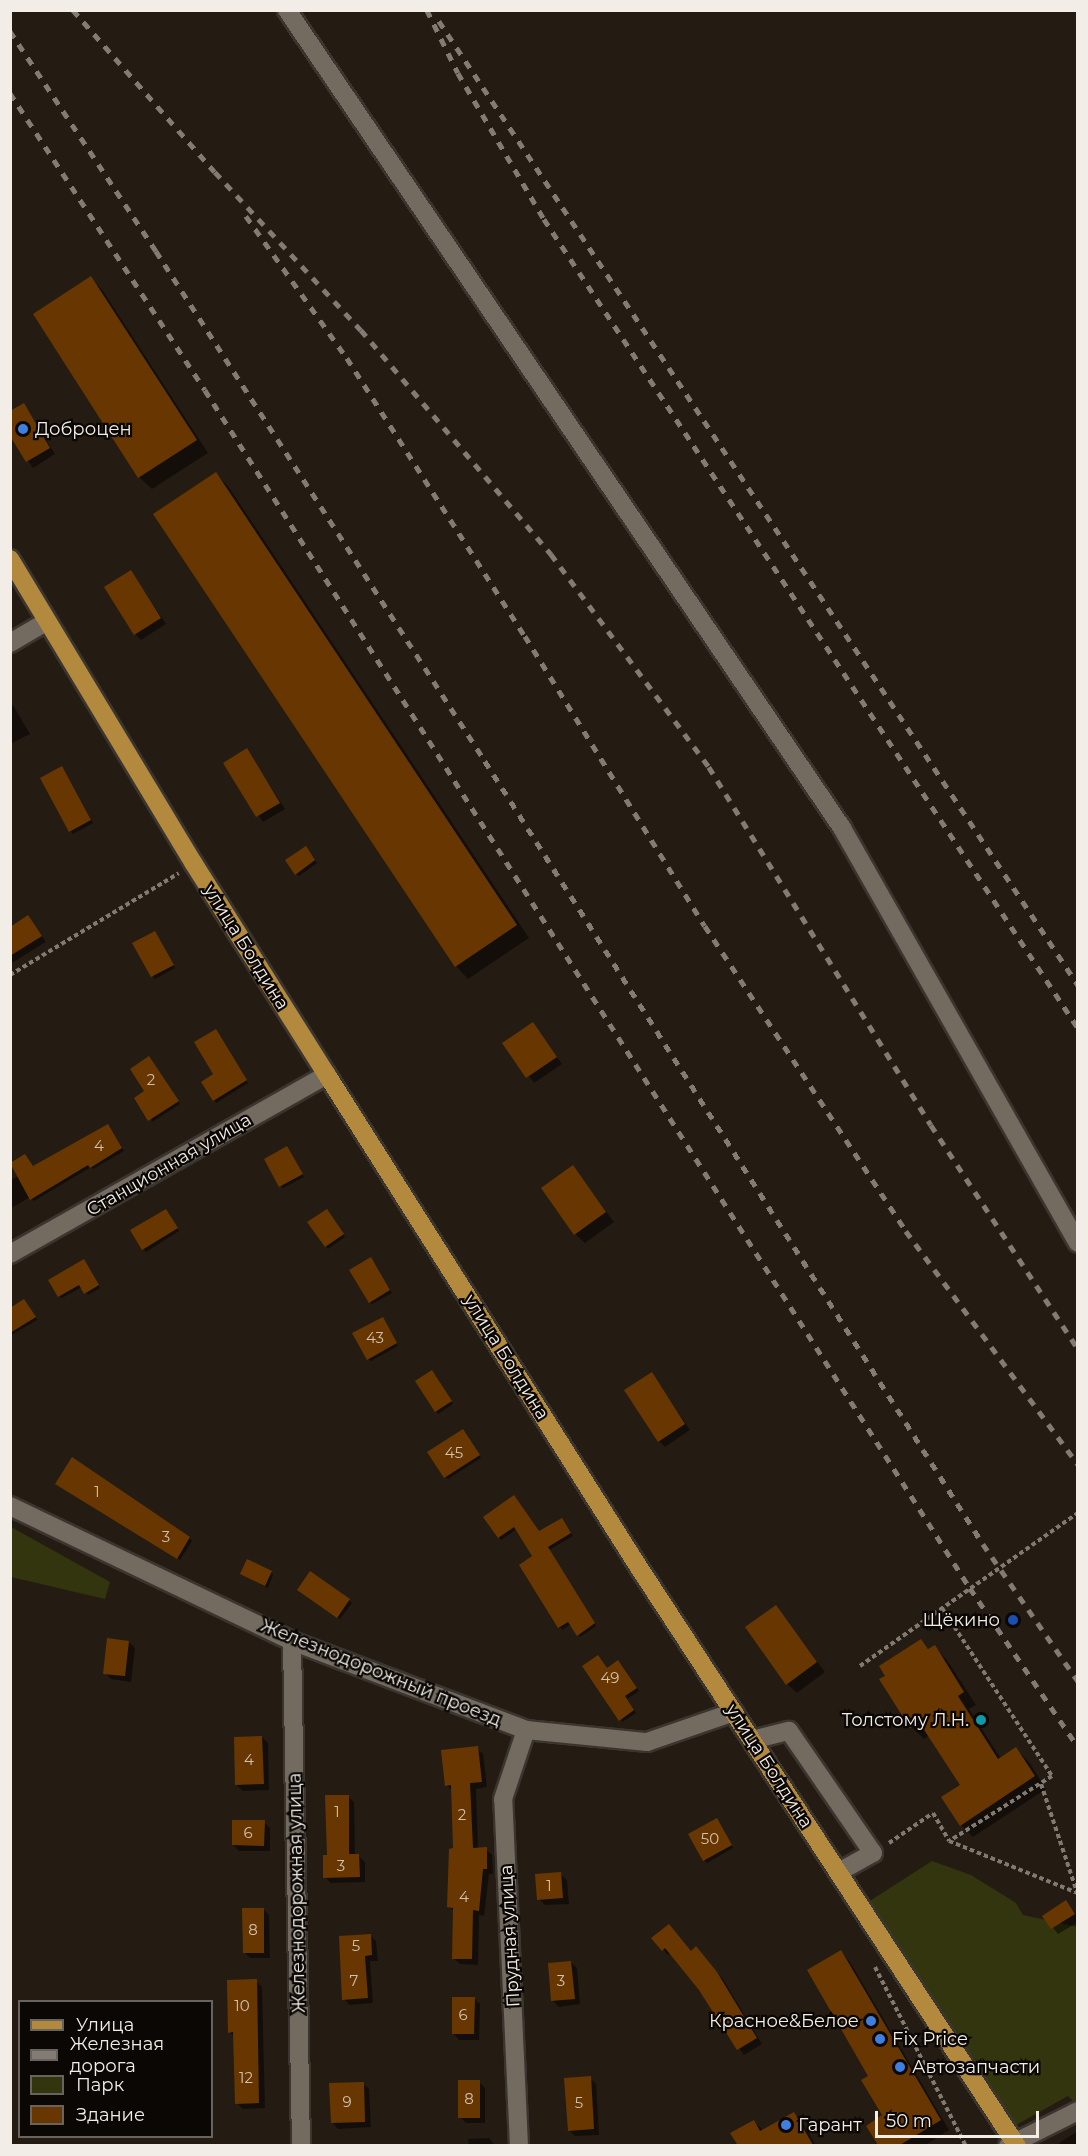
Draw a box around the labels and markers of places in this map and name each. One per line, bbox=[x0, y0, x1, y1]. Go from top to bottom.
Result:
place label: Доброцен bbox=[35, 418, 132, 440]
marker: Доброцен bbox=[16, 422, 30, 436]
place label: Щёкино bbox=[923, 1609, 1000, 1631]
marker: Щёкино bbox=[1004, 1611, 1022, 1629]
place label: Толстому Л.Н. bbox=[842, 1709, 969, 1731]
marker: Толстому Л.Н. bbox=[974, 1713, 988, 1727]
place label: Красное&Белое bbox=[709, 2010, 859, 2032]
marker: Красное&Белое bbox=[864, 2014, 878, 2028]
place label: Fix Price bbox=[892, 2028, 968, 2050]
marker: Fix Price bbox=[873, 2032, 887, 2046]
place label: Автозапчасти bbox=[912, 2056, 1040, 2078]
marker: Автозапчасти bbox=[893, 2060, 907, 2074]
place label: Гарант bbox=[798, 2114, 862, 2136]
marker: Гарант bbox=[779, 2118, 793, 2132]

